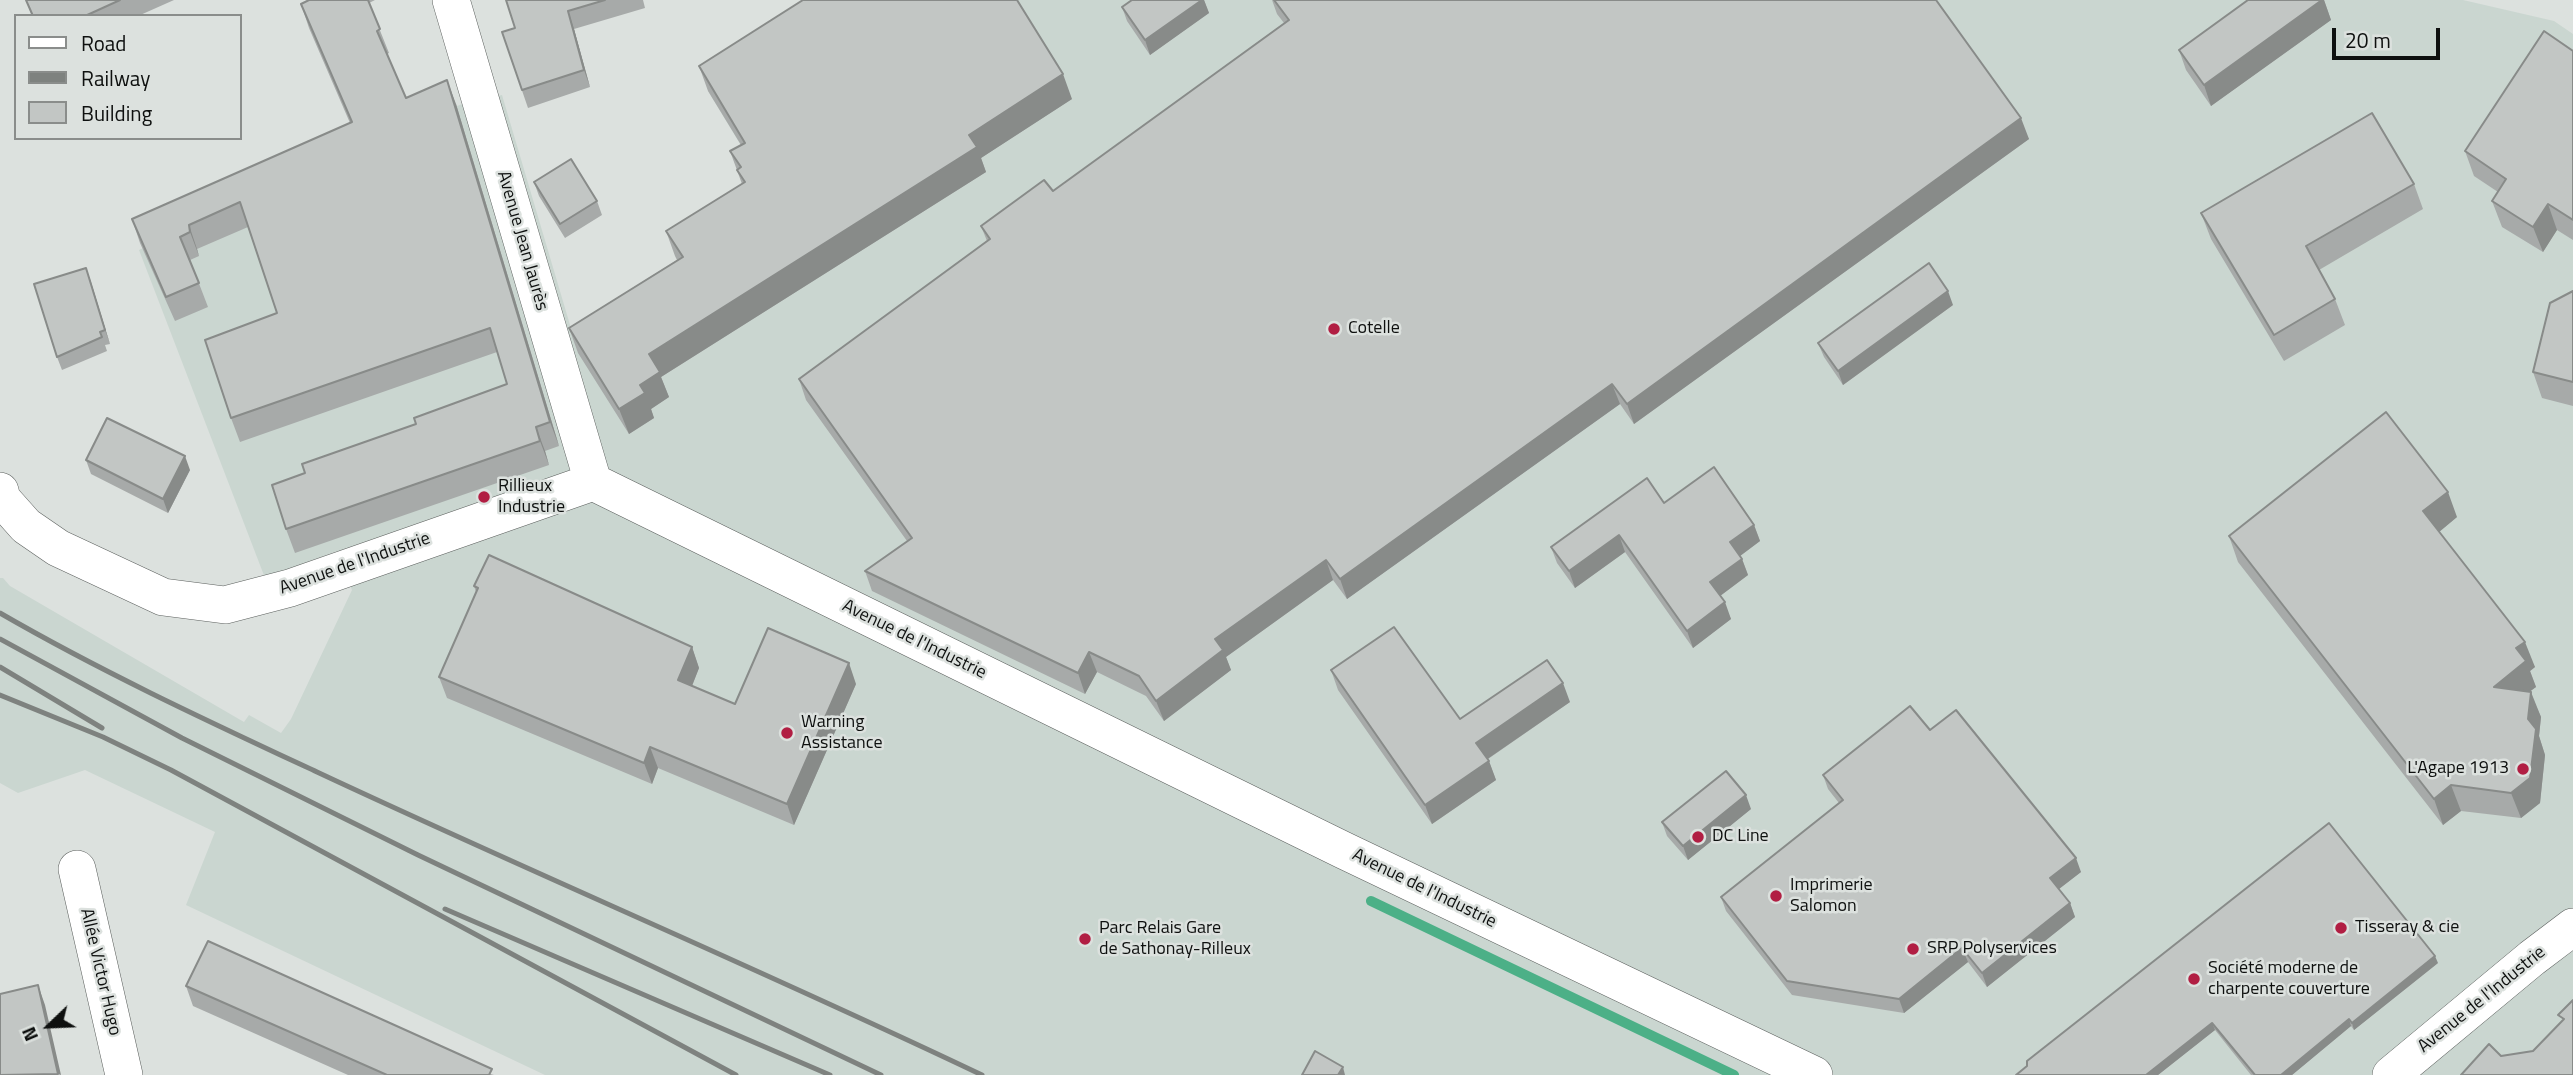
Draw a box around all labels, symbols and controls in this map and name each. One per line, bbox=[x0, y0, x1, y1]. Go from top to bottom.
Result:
legend bbox=[14, 14, 242, 140]
scale bar bbox=[2335, 14, 2444, 58]
text: 20 m bbox=[2345, 24, 2391, 56]
text: Road bbox=[81, 27, 126, 59]
text: Railway bbox=[81, 62, 150, 94]
text: Building bbox=[81, 97, 152, 129]
street label: Avenue Jean Jaurès bbox=[492, 169, 552, 313]
place label: Cotelle bbox=[1348, 318, 1400, 340]
marker: Cotelle bbox=[1326, 321, 1342, 337]
place label: Rillieux Industrie bbox=[498, 476, 565, 518]
marker: Rillieux Industrie bbox=[476, 489, 492, 505]
street label: Avenue de l'Industrie bbox=[277, 528, 433, 600]
street label: Avenue de l'Industrie bbox=[838, 596, 990, 684]
place label: Warning Assistance bbox=[801, 712, 883, 754]
marker: Warning Assistance bbox=[779, 725, 795, 741]
place label: L'Agape 1913 bbox=[2407, 758, 2509, 780]
marker: L'Agape 1913 bbox=[2515, 761, 2531, 777]
place label: DC Line bbox=[1712, 826, 1769, 848]
marker: DC Line bbox=[1690, 829, 1706, 845]
street label: Avenue de l'Industrie bbox=[1348, 845, 1500, 933]
place label: Imprimerie Salomon bbox=[1790, 875, 1873, 917]
marker: Imprimerie Salomon bbox=[1768, 888, 1784, 904]
street label: Allée Victor Hugo bbox=[75, 906, 125, 1038]
place label: Tisseray & cie bbox=[2355, 917, 2459, 939]
place label: Parc Relais Gare de Sathonay-Rilleux bbox=[1099, 918, 1251, 960]
marker: Tisseray & cie bbox=[2333, 920, 2349, 936]
marker: Parc Relais Gare de Sathonay-Rilleux bbox=[1077, 931, 1093, 947]
place label: SRP Polyservices bbox=[1927, 938, 2057, 960]
marker: SRP Polyservices bbox=[1905, 941, 1921, 957]
street label: Avenue de l'Industrie bbox=[2414, 942, 2550, 1058]
place label: Société moderne de charpente couverture bbox=[2208, 958, 2370, 1000]
marker: Société moderne de charpente couverture bbox=[2186, 971, 2202, 987]
north arrow bbox=[14, 991, 84, 1061]
text: N bbox=[13, 1023, 45, 1046]

